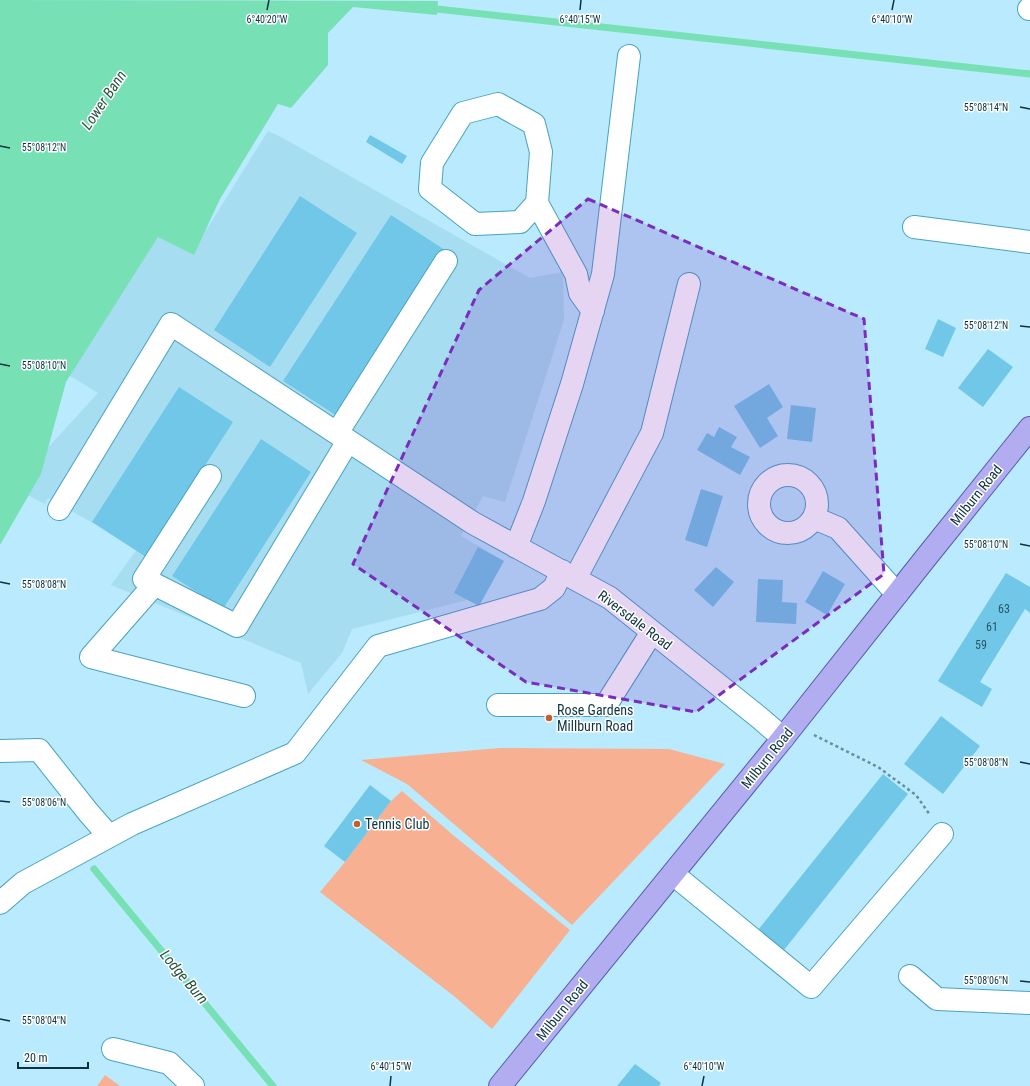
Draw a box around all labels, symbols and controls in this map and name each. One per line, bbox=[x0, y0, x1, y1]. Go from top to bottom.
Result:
text: 6°40'20"W bbox=[247, 14, 288, 25]
text: 6°40'15"W bbox=[560, 14, 601, 25]
text: 6°40'10"W bbox=[872, 14, 913, 25]
water label: Lower Bann bbox=[78, 67, 130, 133]
text: 55°08'14"N bbox=[964, 102, 1008, 113]
text: 55°08'12"N bbox=[22, 142, 66, 153]
text: 55°08'12"N bbox=[964, 320, 1008, 331]
text: 55°08'10"N bbox=[22, 360, 66, 371]
street label: Milburn Road bbox=[947, 462, 1005, 528]
text: 55°08'10"N bbox=[964, 539, 1008, 550]
text: 55°08'08"N bbox=[22, 579, 66, 590]
street label: Riversdale Road bbox=[595, 587, 675, 653]
house number: 63 bbox=[998, 602, 1010, 616]
house number: 61 bbox=[986, 620, 998, 634]
house number: 59 bbox=[975, 638, 987, 652]
place label: Rose Gardens Millburn Road bbox=[557, 702, 633, 734]
marker: Rose Gardens Millburn Road bbox=[544, 713, 554, 723]
street label: Milburn Road bbox=[738, 725, 796, 791]
text: 55°08'08"N bbox=[964, 757, 1008, 768]
text: 55°08'06"N bbox=[22, 797, 66, 808]
place label: Tennis Club bbox=[365, 816, 429, 832]
marker: Tennis Club bbox=[352, 819, 362, 829]
water label: Lodge Burn bbox=[156, 946, 212, 1008]
text: 55°08'06"N bbox=[964, 975, 1008, 986]
street label: Milburn Road bbox=[533, 977, 591, 1043]
text: 55°08'04"N bbox=[22, 1015, 66, 1026]
scale bar bbox=[18, 1044, 88, 1070]
text: 20 m bbox=[24, 1051, 48, 1065]
text: 6°40'15"W bbox=[371, 1061, 412, 1072]
text: 6°40'10"W bbox=[684, 1061, 725, 1072]

